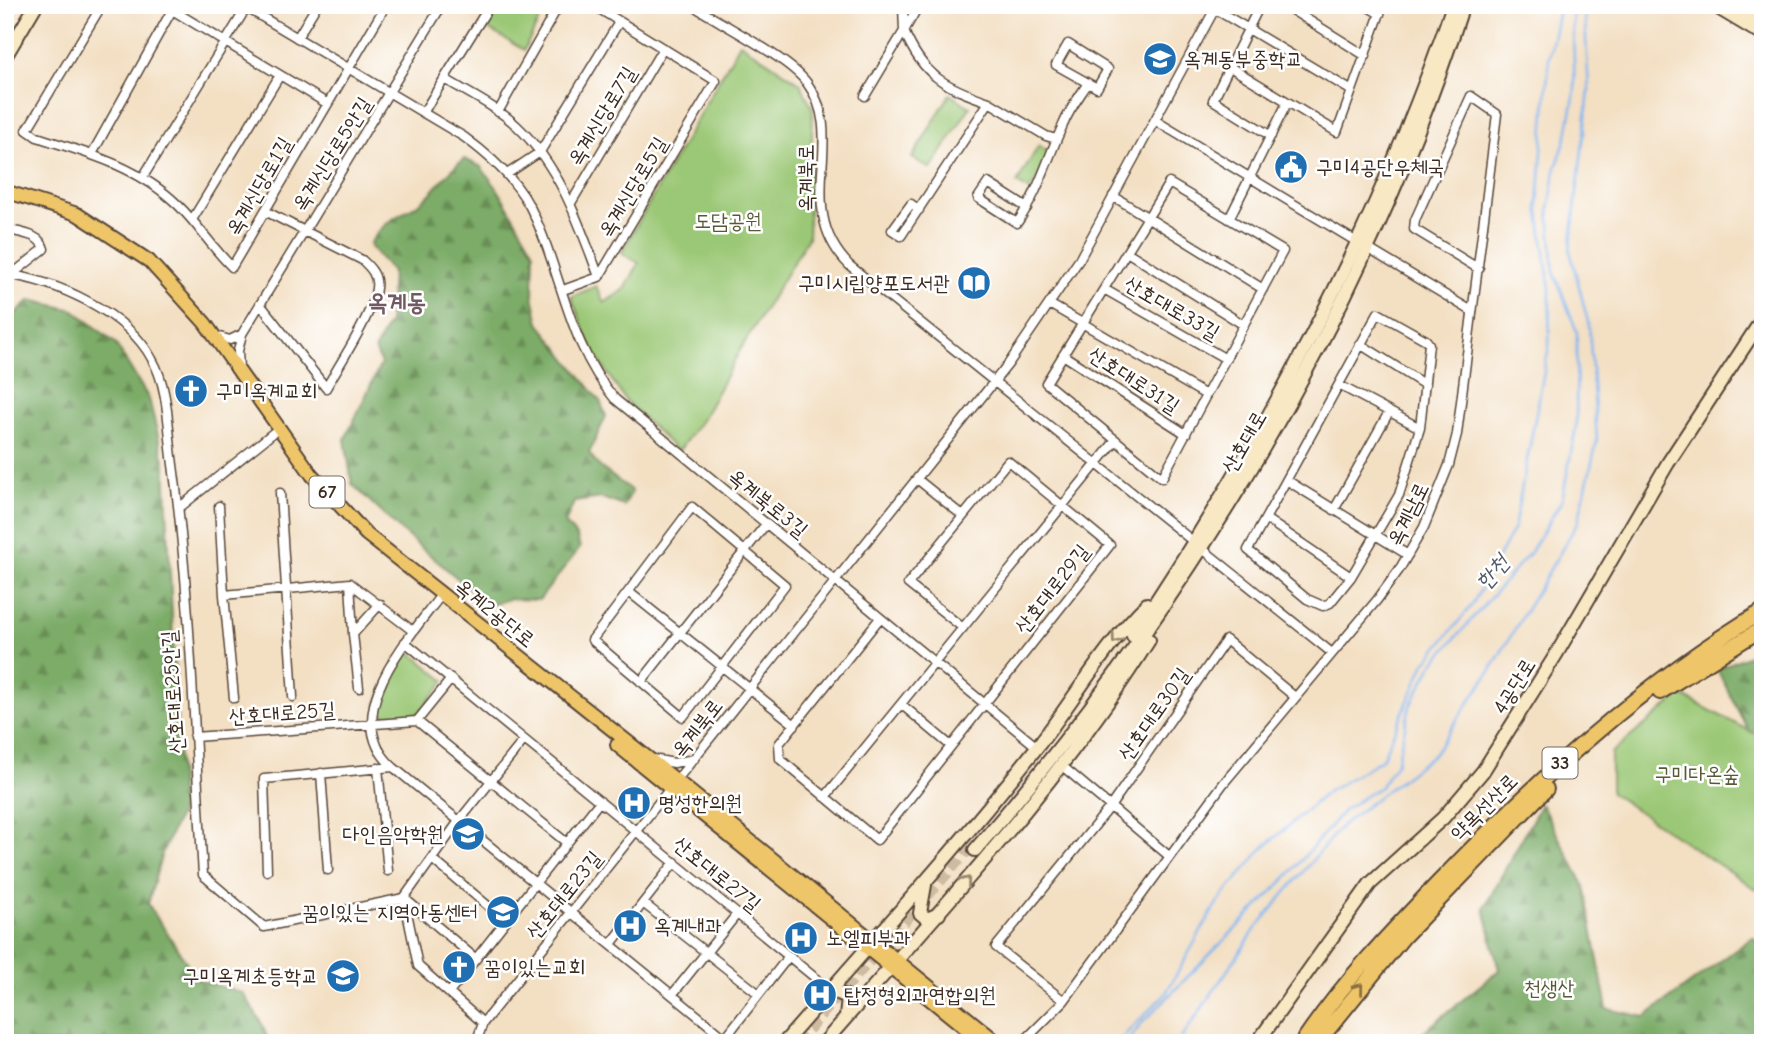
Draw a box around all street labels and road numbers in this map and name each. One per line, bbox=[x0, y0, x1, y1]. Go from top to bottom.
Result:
street label: 옥계신당로7길 bbox=[563, 62, 641, 170]
street label: 옥계신당로5안길 bbox=[287, 93, 377, 215]
street label: 옥계신당로1길 bbox=[221, 132, 297, 240]
street label: 옥계신당로5길 bbox=[594, 132, 672, 242]
street label: 옥계북로 bbox=[794, 144, 818, 212]
street label: 산호대로33길 bbox=[1120, 271, 1224, 345]
street label: 산호대로31길 bbox=[1084, 342, 1184, 418]
street label: 산호대로 bbox=[1217, 407, 1271, 477]
street label: 옥계북로3길 bbox=[723, 464, 813, 542]
road number: 67 bbox=[310, 477, 344, 508]
street label: 옥계남로 bbox=[1382, 478, 1434, 550]
street label: 산호대로29길 bbox=[1010, 540, 1094, 638]
street label: 옥계2공단로 bbox=[450, 574, 540, 652]
street label: 산호대로25안길 bbox=[157, 629, 189, 755]
street label: 4공단로 bbox=[1488, 654, 1540, 718]
street label: 산호대로30길 bbox=[1113, 663, 1195, 765]
street label: 옥계북로 bbox=[667, 694, 727, 762]
street label: 산호대로25길 bbox=[228, 697, 336, 729]
road number: 33 bbox=[1542, 748, 1578, 778]
street label: 약목선산로 bbox=[1446, 769, 1522, 845]
street label: 산호대로27길 bbox=[669, 832, 766, 917]
street label: 산호대로23길 bbox=[521, 846, 607, 944]

